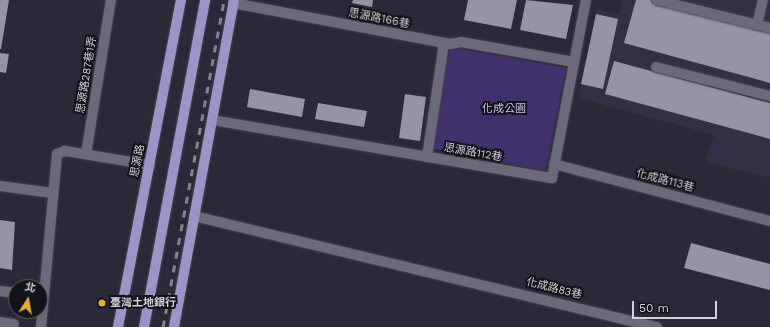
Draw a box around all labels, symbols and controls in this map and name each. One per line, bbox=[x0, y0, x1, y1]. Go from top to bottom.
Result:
street label: 思源路166巷 bbox=[347, 7, 411, 31]
street label: 思源路287巷1弄 bbox=[74, 35, 100, 115]
park label: 化成公園 bbox=[482, 102, 526, 116]
street label: 思源路112巷 bbox=[443, 141, 503, 165]
street label: 思源路 bbox=[128, 144, 148, 178]
street label: 化成路113巷 bbox=[635, 167, 695, 195]
street label: 化成路83巷 bbox=[525, 276, 583, 302]
north arrow bbox=[8, 279, 48, 319]
text: 北 bbox=[24, 280, 37, 295]
scale bar bbox=[634, 293, 719, 319]
place label: 臺灣土地銀行 bbox=[110, 296, 176, 310]
marker: 臺灣土地銀行 bbox=[97, 298, 107, 308]
text: 50 m bbox=[639, 301, 669, 315]

